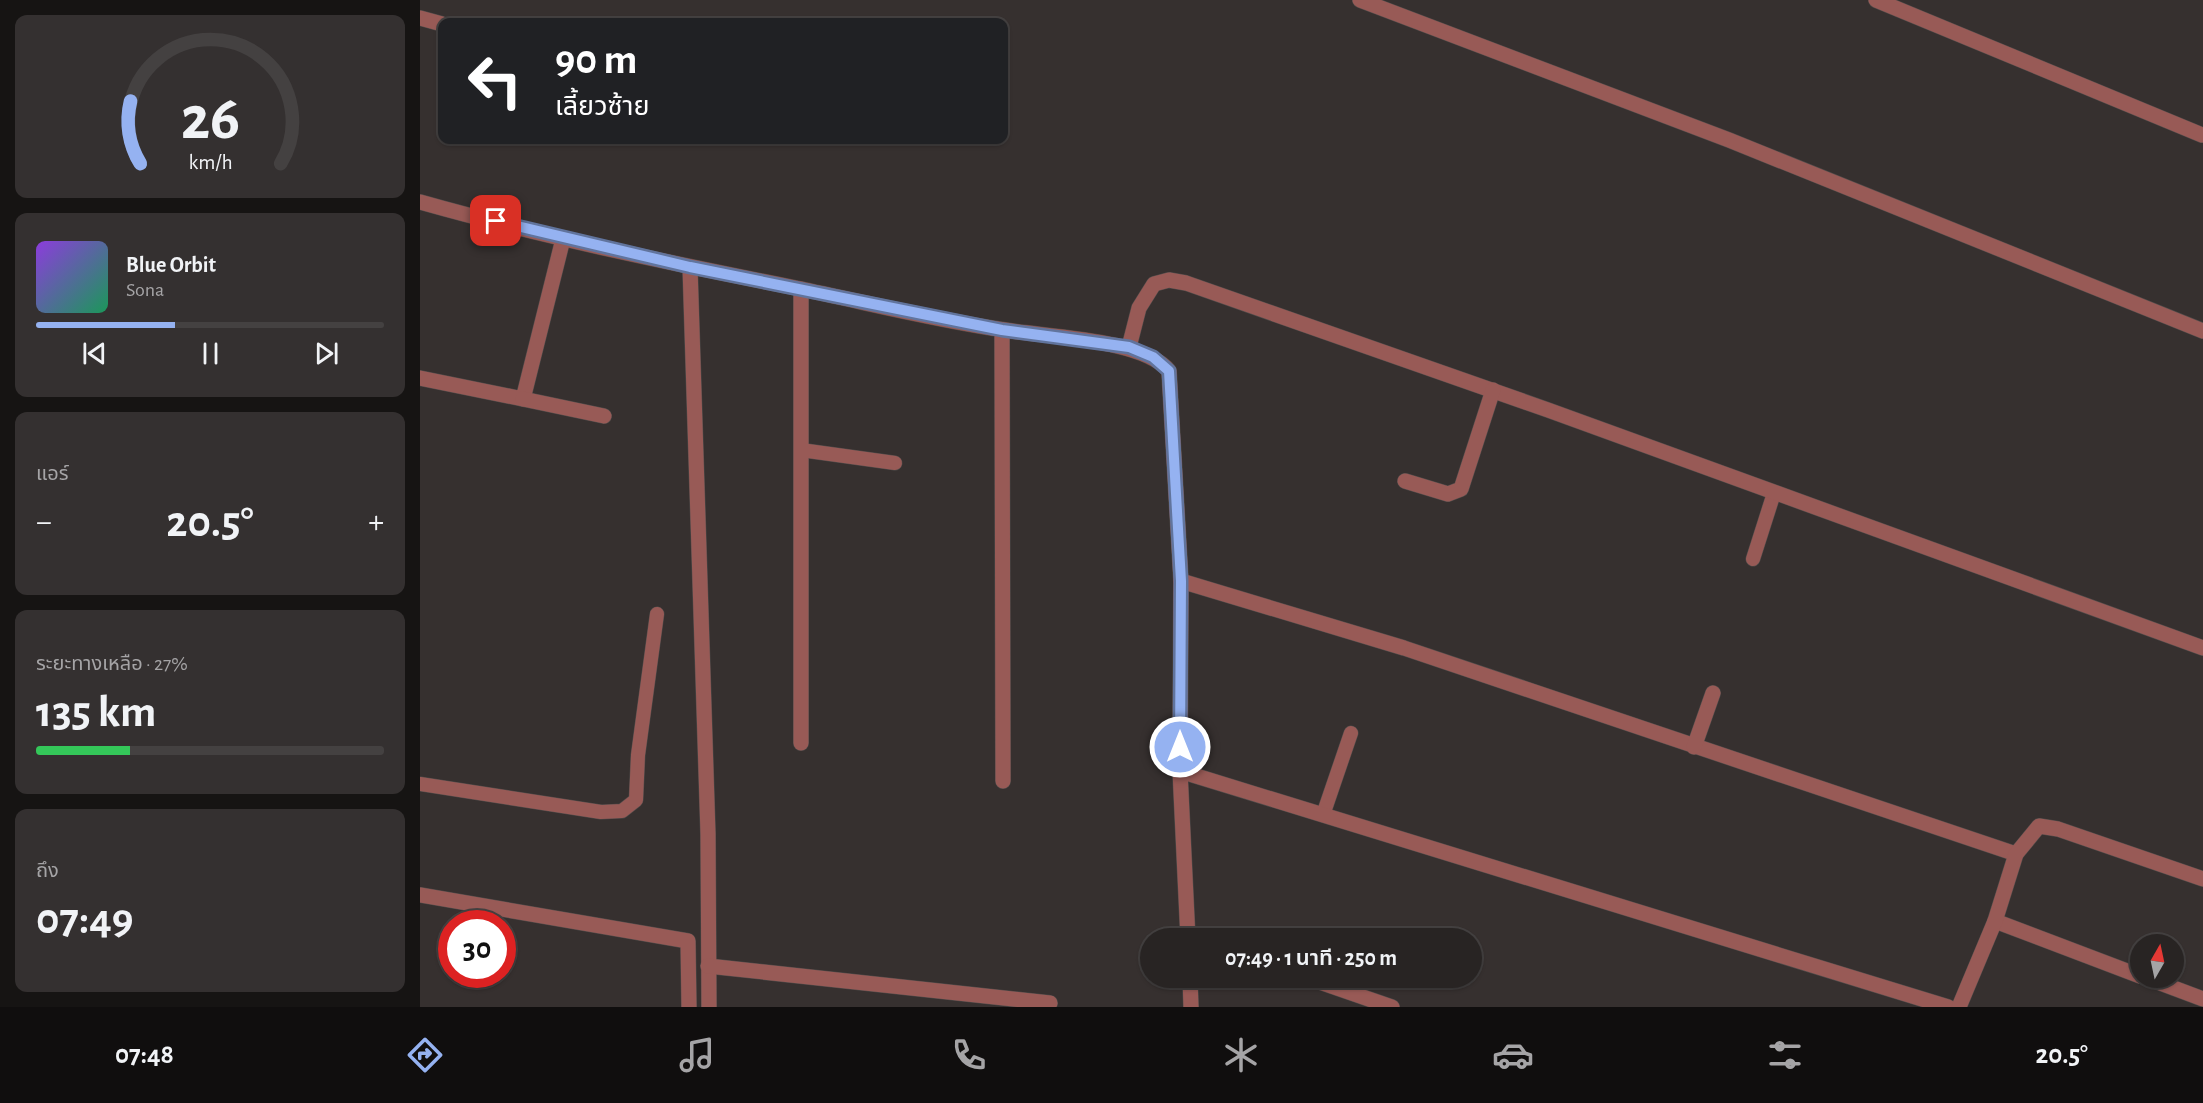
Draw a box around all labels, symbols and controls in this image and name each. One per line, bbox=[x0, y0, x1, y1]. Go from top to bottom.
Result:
text: 90 m bbox=[555, 39, 637, 81]
icon: left bbox=[456, 42, 534, 120]
text: 26 bbox=[180, 88, 240, 150]
text: เลี้ยวซ้าย bbox=[555, 93, 649, 120]
text: km/h bbox=[188, 152, 232, 173]
pin bbox=[470, 195, 521, 246]
icon: arrive bbox=[479, 204, 512, 237]
text: Blue Orbit bbox=[126, 254, 216, 276]
text: Sona bbox=[126, 280, 164, 300]
icon: previous bbox=[78, 337, 111, 370]
icon: pause bbox=[194, 337, 227, 370]
icon: next bbox=[310, 337, 343, 370]
text: แอร์ bbox=[36, 464, 68, 484]
text: 20.5° bbox=[166, 500, 254, 545]
text: − bbox=[36, 506, 52, 539]
text: + bbox=[368, 506, 384, 539]
text: ระยะทางเหลือ · 27% bbox=[36, 654, 188, 674]
text: 135 km bbox=[36, 690, 156, 735]
position arrow bbox=[1148, 715, 1212, 779]
text: ถึง bbox=[36, 861, 59, 881]
text: 07:49 bbox=[36, 897, 134, 942]
speed limit sign: 30 bbox=[438, 910, 516, 988]
north arrow bbox=[2130, 934, 2184, 988]
map controls bbox=[2130, 934, 2184, 988]
text: 07:49 · 1 นาที · 250 m bbox=[1225, 947, 1397, 969]
icon: directions bbox=[404, 1034, 446, 1076]
icon: music bbox=[676, 1034, 718, 1076]
icon: phone bbox=[948, 1034, 990, 1076]
icon: climate bbox=[1220, 1034, 1262, 1076]
icon: car bbox=[1492, 1034, 1534, 1076]
icon: filters bbox=[1764, 1034, 1806, 1076]
text: 07:48 bbox=[115, 1041, 174, 1068]
text: 20.5° bbox=[2035, 1041, 2088, 1068]

